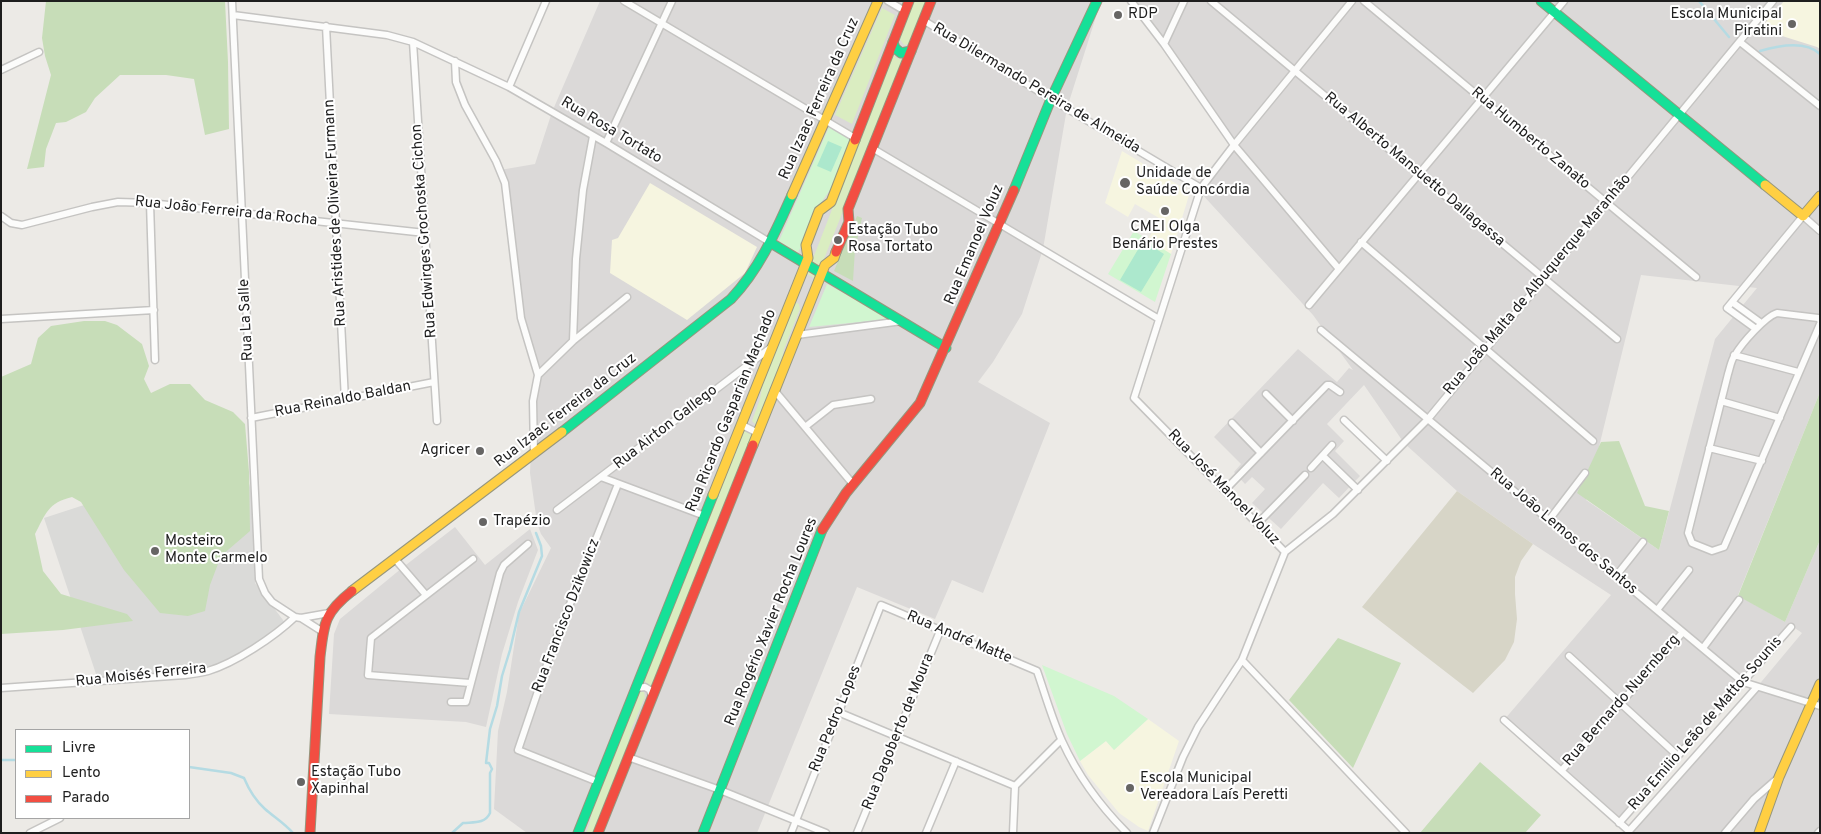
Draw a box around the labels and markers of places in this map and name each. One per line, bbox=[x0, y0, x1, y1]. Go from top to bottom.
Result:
place label: RDP bbox=[1128, 6, 1158, 24]
place label: Escola Municipal Piratini bbox=[1670, 6, 1782, 41]
marker: RDP bbox=[1112, 9, 1124, 21]
marker: Escola Municipal Piratini bbox=[1786, 18, 1798, 30]
place label: Unidade de Saúde Concórdia bbox=[1136, 165, 1250, 200]
marker: Unidade de Saúde Concórdia bbox=[1118, 176, 1132, 190]
marker: CMEI Olga Benário Prestes bbox=[1159, 205, 1171, 217]
place label: CMEI Olga Benário Prestes bbox=[1112, 219, 1218, 254]
place label: Estação Tubo Rosa Tortato bbox=[848, 222, 938, 257]
marker: Estação Tubo Rosa Tortato bbox=[832, 234, 844, 246]
place label: Agricer bbox=[420, 442, 470, 460]
marker: Agricer bbox=[474, 445, 486, 457]
place label: Trapézio bbox=[493, 513, 551, 531]
marker: Trapézio bbox=[477, 516, 489, 528]
place label: Mosteiro Monte Carmelo bbox=[165, 533, 268, 568]
marker: Mosteiro Monte Carmelo bbox=[149, 545, 161, 557]
place label: Estação Tubo Xapinhal bbox=[311, 764, 401, 799]
place label: Escola Municipal Vereadora Laís Peretti bbox=[1140, 770, 1288, 805]
marker: Estação Tubo Xapinhal bbox=[295, 776, 307, 788]
marker: Escola Municipal Vereadora Laís Peretti bbox=[1124, 782, 1136, 794]

